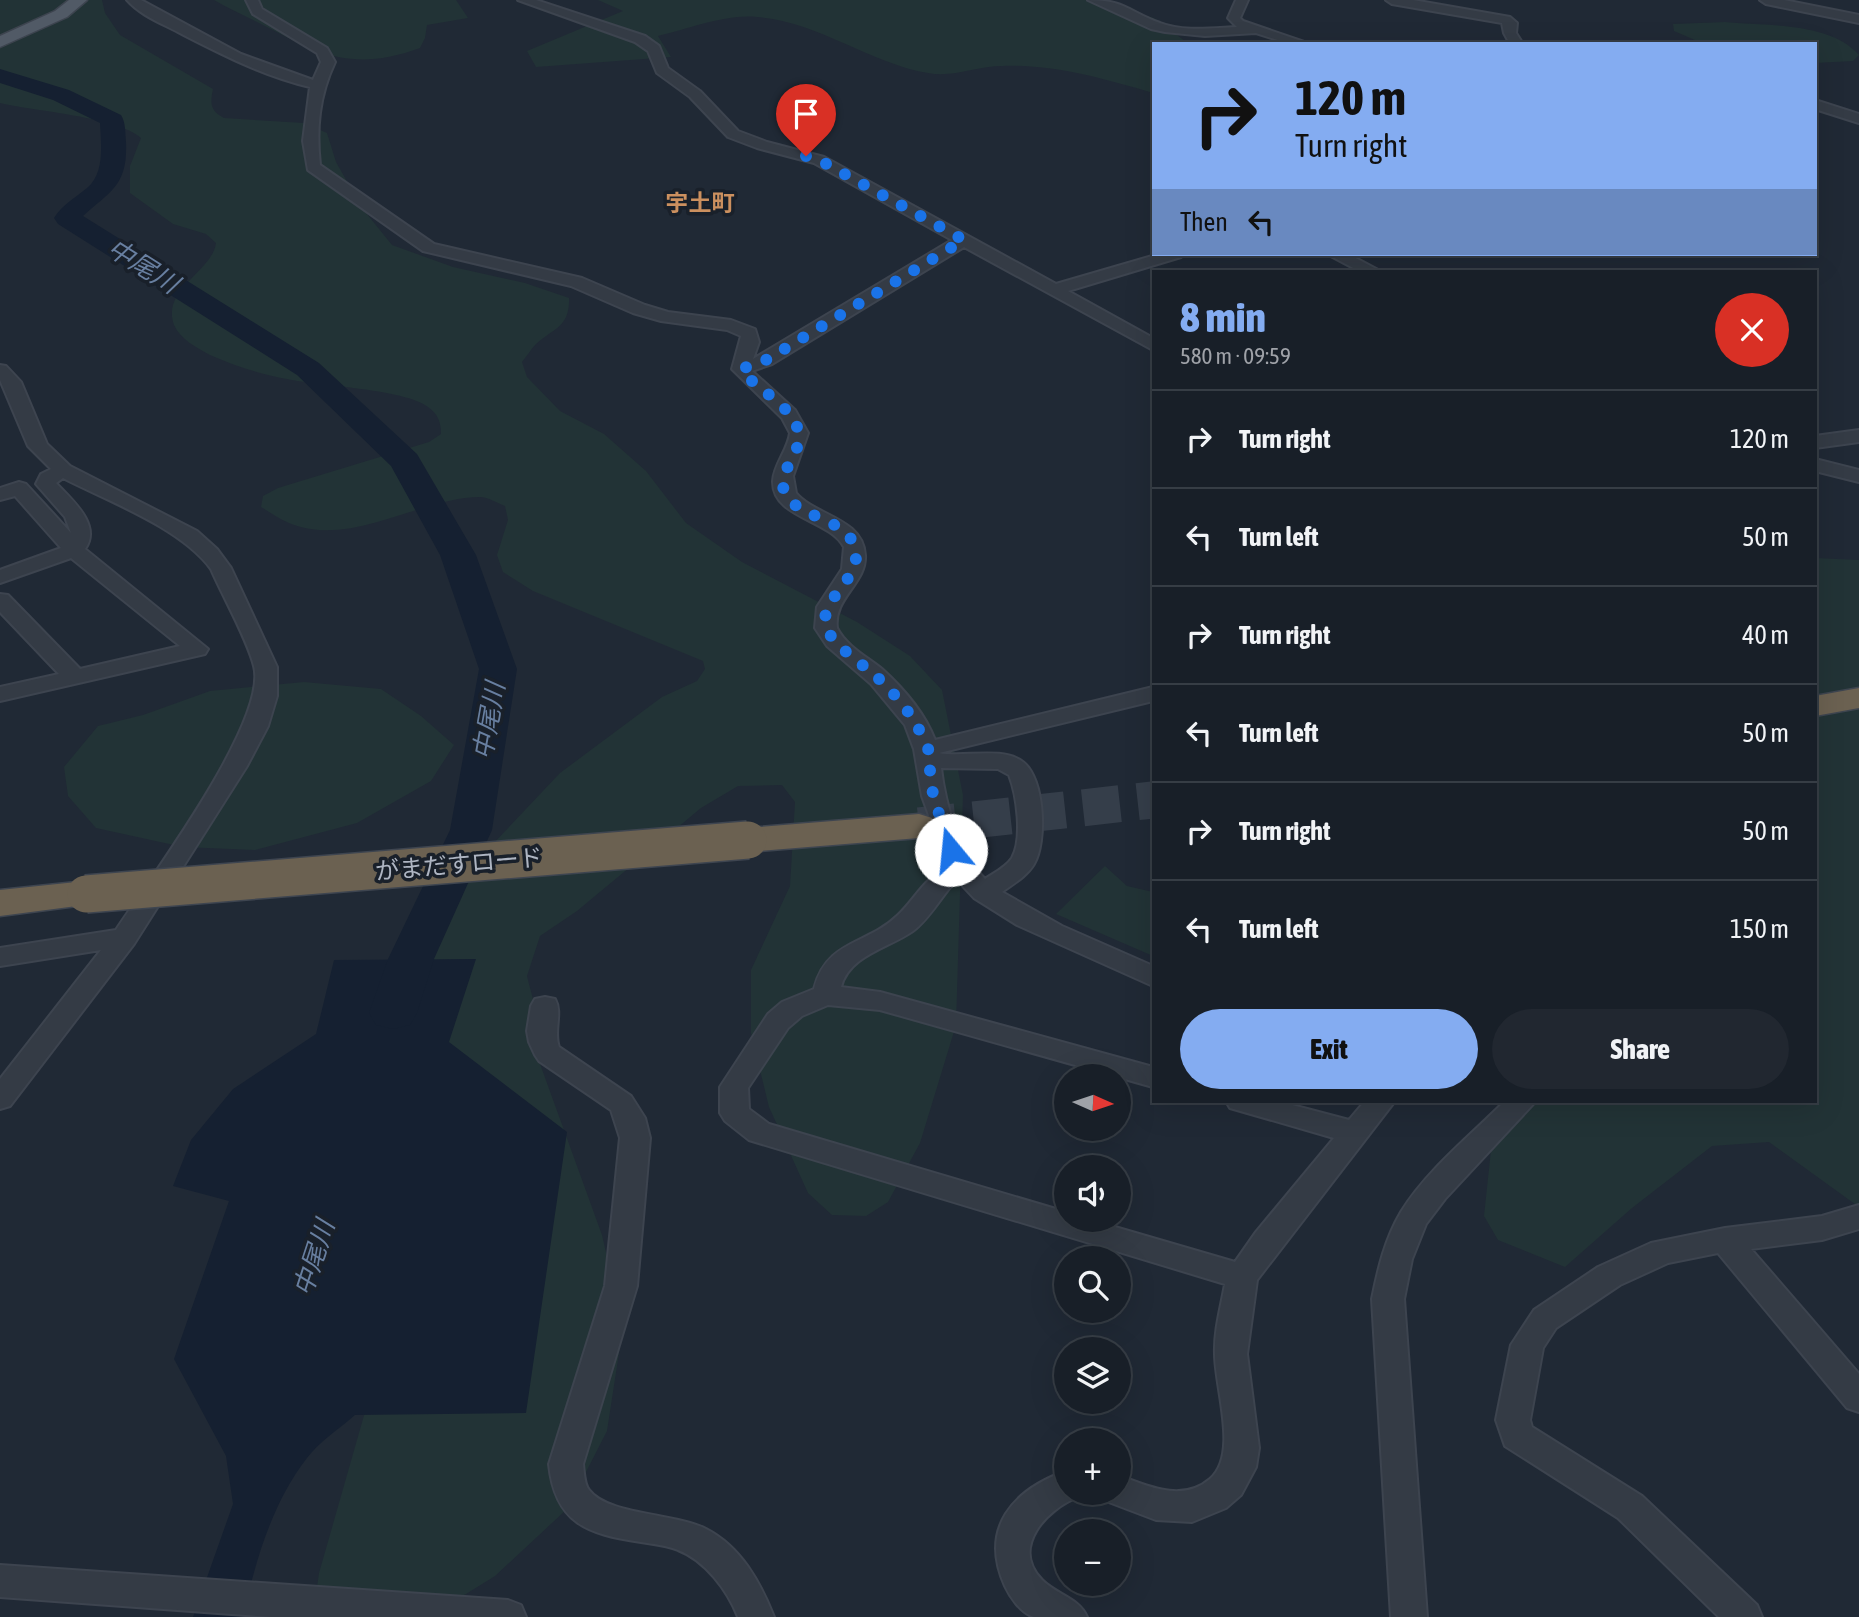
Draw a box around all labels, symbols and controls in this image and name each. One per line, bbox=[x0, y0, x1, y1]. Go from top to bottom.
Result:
text: 120 m bbox=[1295, 69, 1406, 125]
icon: right bbox=[1180, 70, 1271, 161]
pin bbox=[776, 84, 836, 156]
icon: arrive bbox=[787, 95, 825, 133]
text: Turn right bbox=[1295, 127, 1408, 164]
district label: 宇土町 bbox=[666, 190, 735, 216]
icon: left bbox=[1242, 203, 1280, 241]
text: Then bbox=[1180, 207, 1228, 237]
water label: 中尾川 bbox=[102, 233, 187, 301]
text: 8 min bbox=[1180, 293, 1266, 341]
button: close bbox=[1715, 293, 1789, 367]
text: 580 m · 09:59 bbox=[1180, 343, 1291, 369]
icon: right bbox=[1180, 420, 1218, 458]
text: Turn right bbox=[1239, 424, 1330, 454]
text: 120 m bbox=[1730, 424, 1789, 454]
icon: left bbox=[1180, 518, 1218, 556]
text: Turn left bbox=[1239, 522, 1319, 552]
text: 50 m bbox=[1742, 522, 1789, 552]
icon: right bbox=[1180, 616, 1218, 654]
text: Turn right bbox=[1239, 620, 1330, 650]
text: 40 m bbox=[1742, 620, 1789, 650]
water label: 中尾川 bbox=[467, 677, 511, 762]
icon: left bbox=[1180, 714, 1218, 752]
text: Turn left bbox=[1239, 718, 1319, 748]
text: 50 m bbox=[1742, 718, 1789, 748]
icon: right bbox=[1180, 812, 1218, 850]
position arrow bbox=[914, 813, 988, 887]
text: Turn right bbox=[1239, 816, 1330, 846]
text: 50 m bbox=[1742, 816, 1789, 846]
street label: がまだすロード bbox=[374, 843, 544, 885]
icon: left bbox=[1180, 910, 1218, 948]
text: Turn left bbox=[1239, 914, 1319, 944]
text: 150 m bbox=[1730, 914, 1789, 944]
button: Exit bbox=[1180, 1009, 1478, 1089]
button: Share bbox=[1492, 1009, 1789, 1089]
north arrow bbox=[1054, 1064, 1130, 1141]
map controls bbox=[1054, 1064, 1131, 1596]
button: sound bbox=[1054, 1155, 1131, 1232]
water label: 中尾川 bbox=[288, 1213, 341, 1300]
button: search bbox=[1054, 1246, 1131, 1323]
button: layers bbox=[1054, 1337, 1131, 1414]
button: + bbox=[1054, 1428, 1131, 1505]
button: − bbox=[1054, 1519, 1131, 1596]

